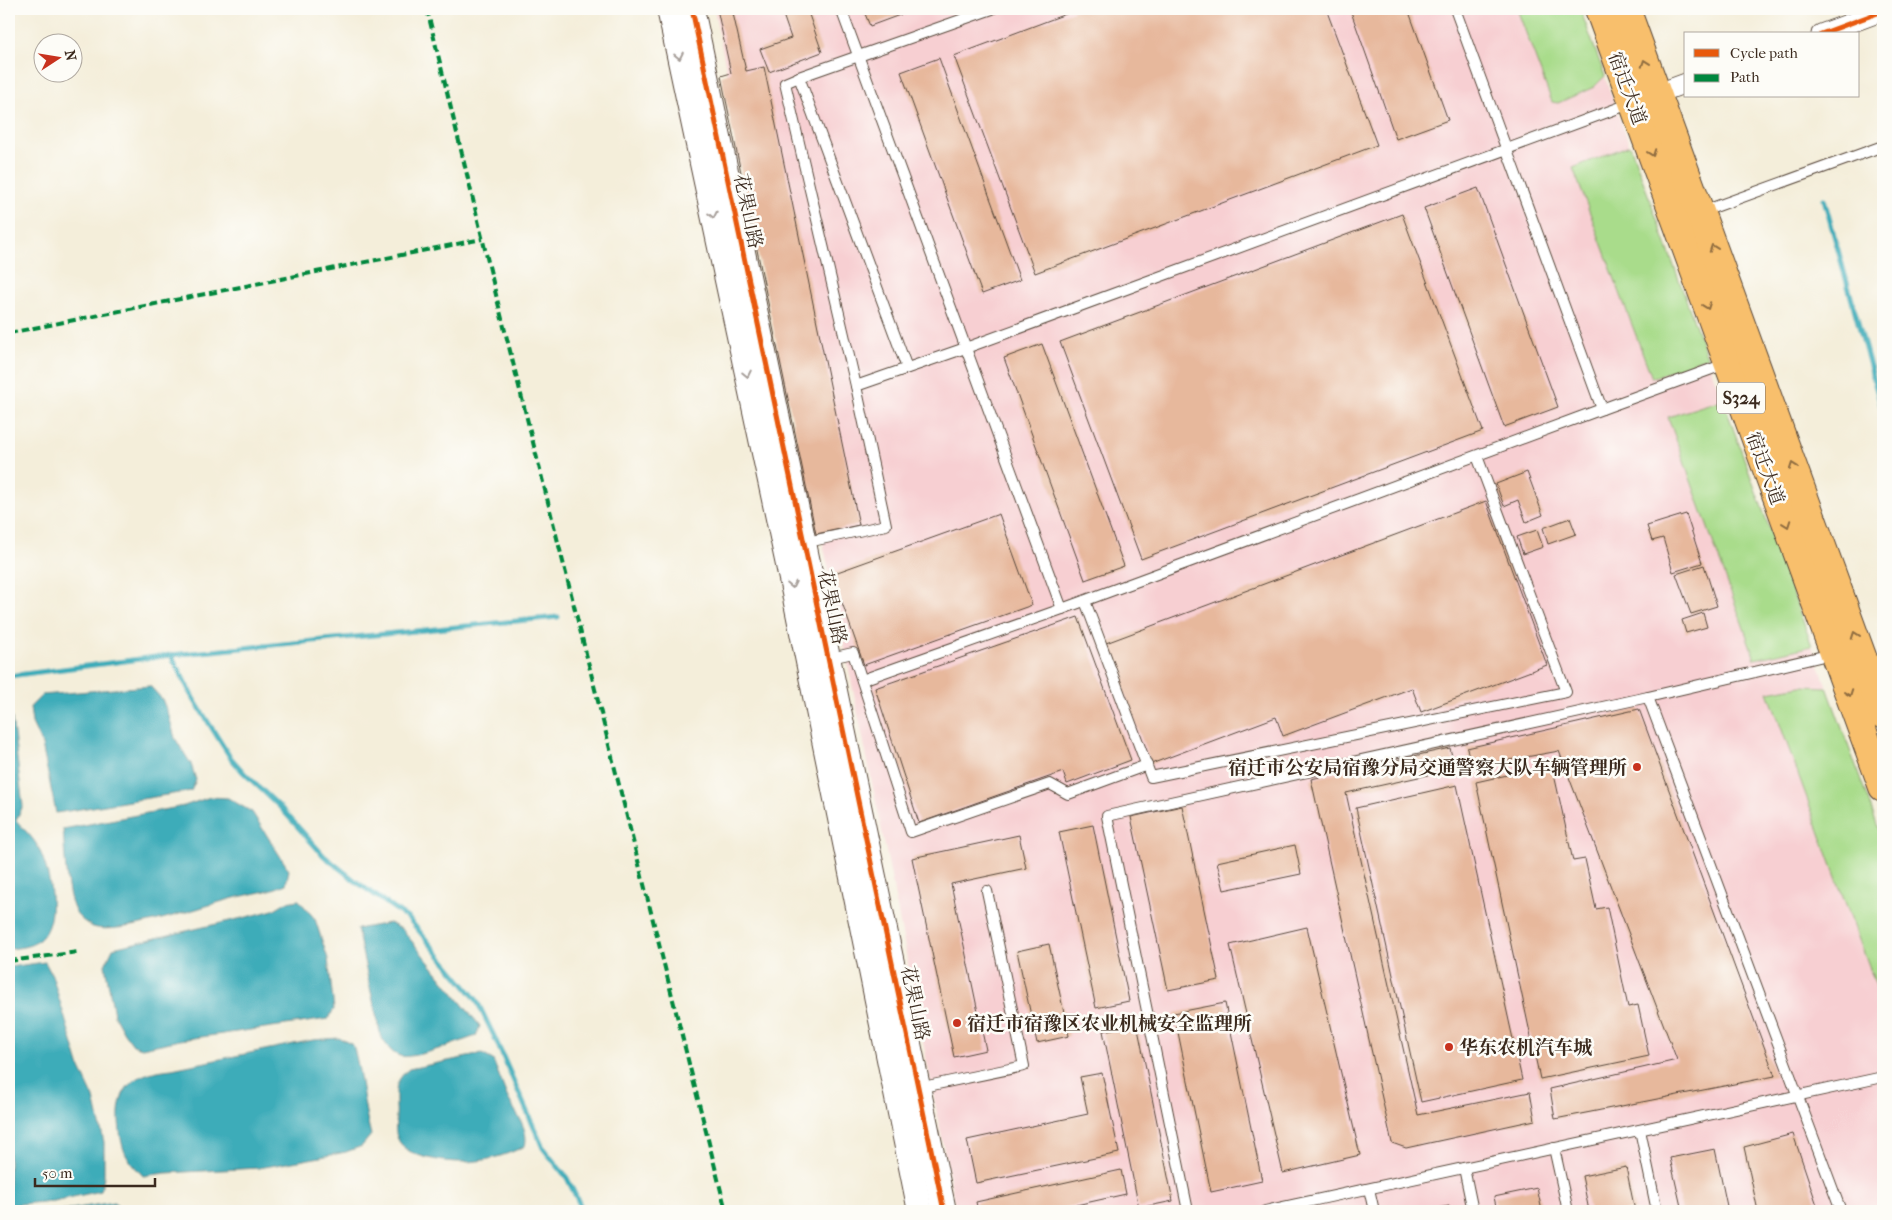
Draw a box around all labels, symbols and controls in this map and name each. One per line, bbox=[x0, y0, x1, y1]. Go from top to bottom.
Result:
north arrow bbox=[32, 32, 82, 82]
legend bbox=[1684, 32, 1860, 98]
text: Cycle path bbox=[1730, 44, 1798, 62]
text: N bbox=[61, 48, 80, 63]
street label: 宿迁大道 bbox=[1604, 49, 1650, 128]
one-way arrow bbox=[673, 52, 684, 61]
one-way arrow bbox=[1641, 59, 1651, 67]
text: Path bbox=[1730, 68, 1760, 86]
one-way arrow bbox=[1646, 148, 1656, 157]
street label: 花果山路 bbox=[729, 172, 767, 251]
one-way arrow bbox=[707, 211, 718, 220]
one-way arrow bbox=[1709, 244, 1719, 253]
one-way arrow bbox=[1701, 301, 1711, 310]
one-way arrow bbox=[741, 370, 752, 379]
road number: S324 bbox=[1717, 382, 1765, 413]
street label: 宿迁大道 bbox=[1742, 429, 1788, 508]
one-way arrow bbox=[1789, 462, 1799, 471]
one-way arrow bbox=[1781, 520, 1791, 528]
street label: 花果山路 bbox=[813, 568, 851, 647]
one-way arrow bbox=[786, 580, 797, 589]
one-way arrow bbox=[1851, 632, 1861, 640]
one-way arrow bbox=[1843, 689, 1853, 697]
place label: 宿迁市公安局宿豫分局交通警察大队车辆管理所 bbox=[1228, 757, 1627, 779]
marker: 宿迁市公安局宿豫分局交通警察大队车辆管理所 bbox=[1631, 761, 1643, 773]
street label: 花果山路 bbox=[896, 964, 934, 1043]
place label: 宿迁市宿豫区农业机械安全监理所 bbox=[967, 1013, 1252, 1035]
marker: 宿迁市宿豫区农业机械安全监理所 bbox=[951, 1017, 963, 1029]
place label: 华东农机汽车城 bbox=[1459, 1037, 1592, 1059]
marker: 华东农机汽车城 bbox=[1443, 1041, 1455, 1053]
scale bar bbox=[35, 1155, 155, 1187]
text: 50 m bbox=[42, 1164, 73, 1182]

